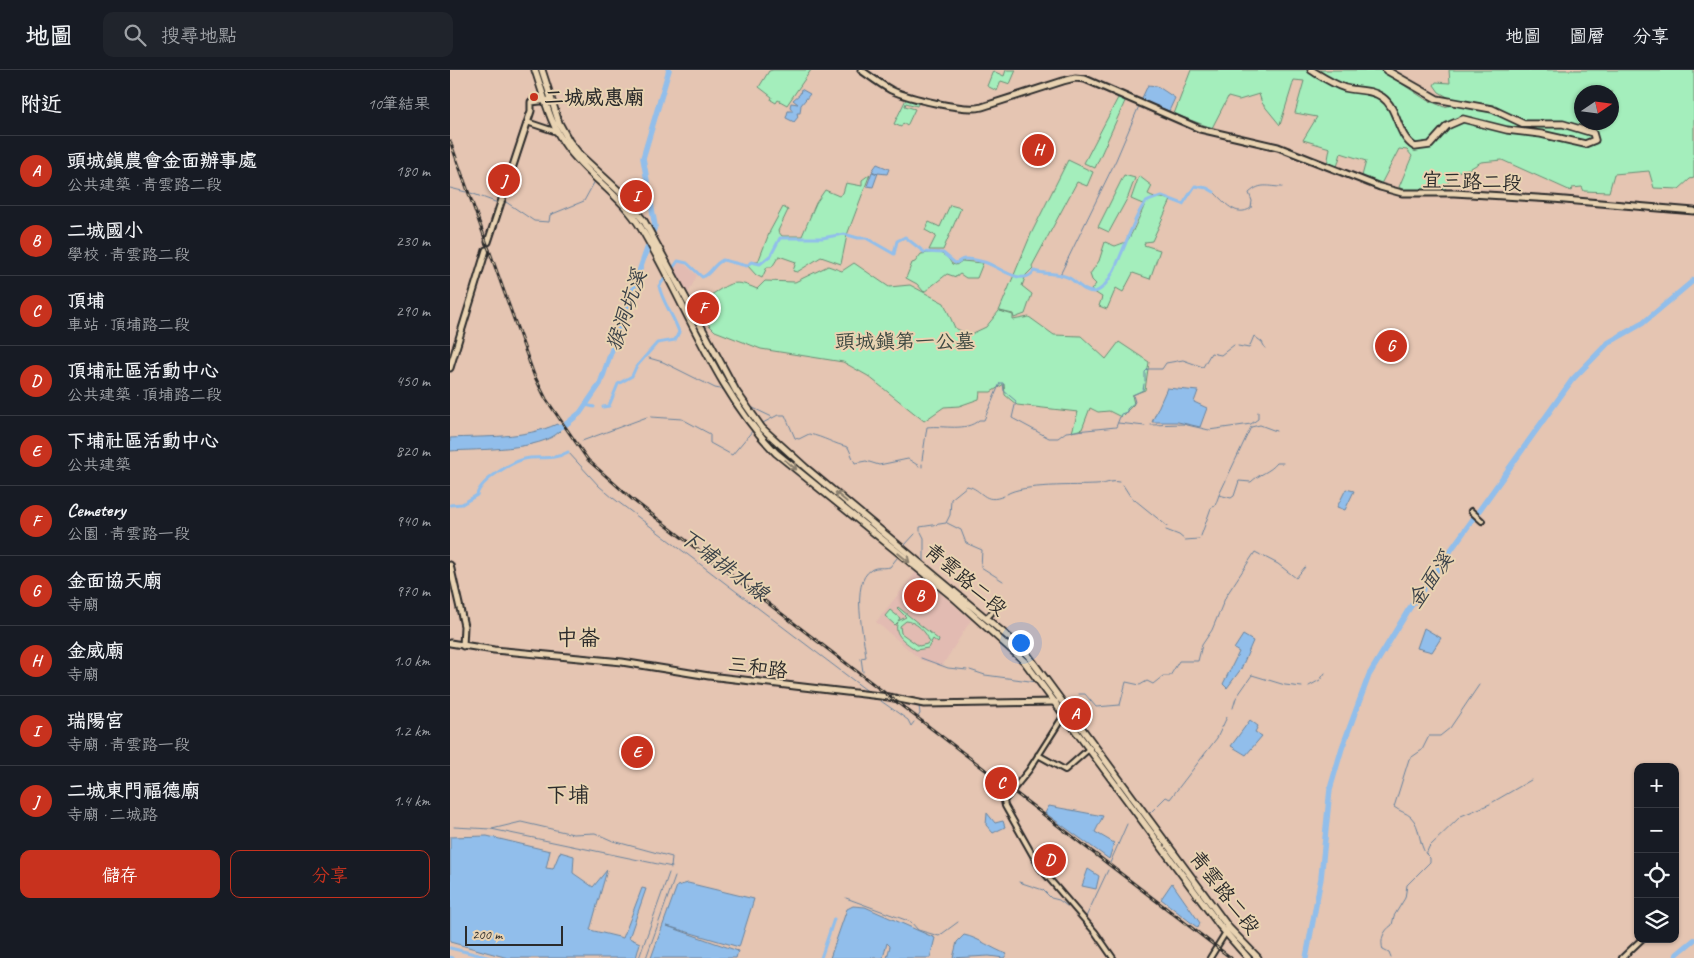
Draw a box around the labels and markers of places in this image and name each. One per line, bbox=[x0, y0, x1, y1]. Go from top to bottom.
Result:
place label: 二城威惠廟 bbox=[544, 85, 644, 110]
marker: 二城威惠廟 bbox=[528, 91, 540, 103]
pin: H bbox=[1022, 131, 1054, 169]
pin: J bbox=[488, 161, 520, 199]
pin: I bbox=[620, 177, 652, 215]
pin: F bbox=[687, 289, 719, 327]
pin: G bbox=[1375, 327, 1407, 365]
pin: B bbox=[904, 577, 936, 615]
pin: A bbox=[1059, 695, 1091, 733]
pin: E bbox=[621, 733, 653, 771]
pin: C bbox=[985, 764, 1017, 802]
pin: D bbox=[1034, 841, 1066, 879]

